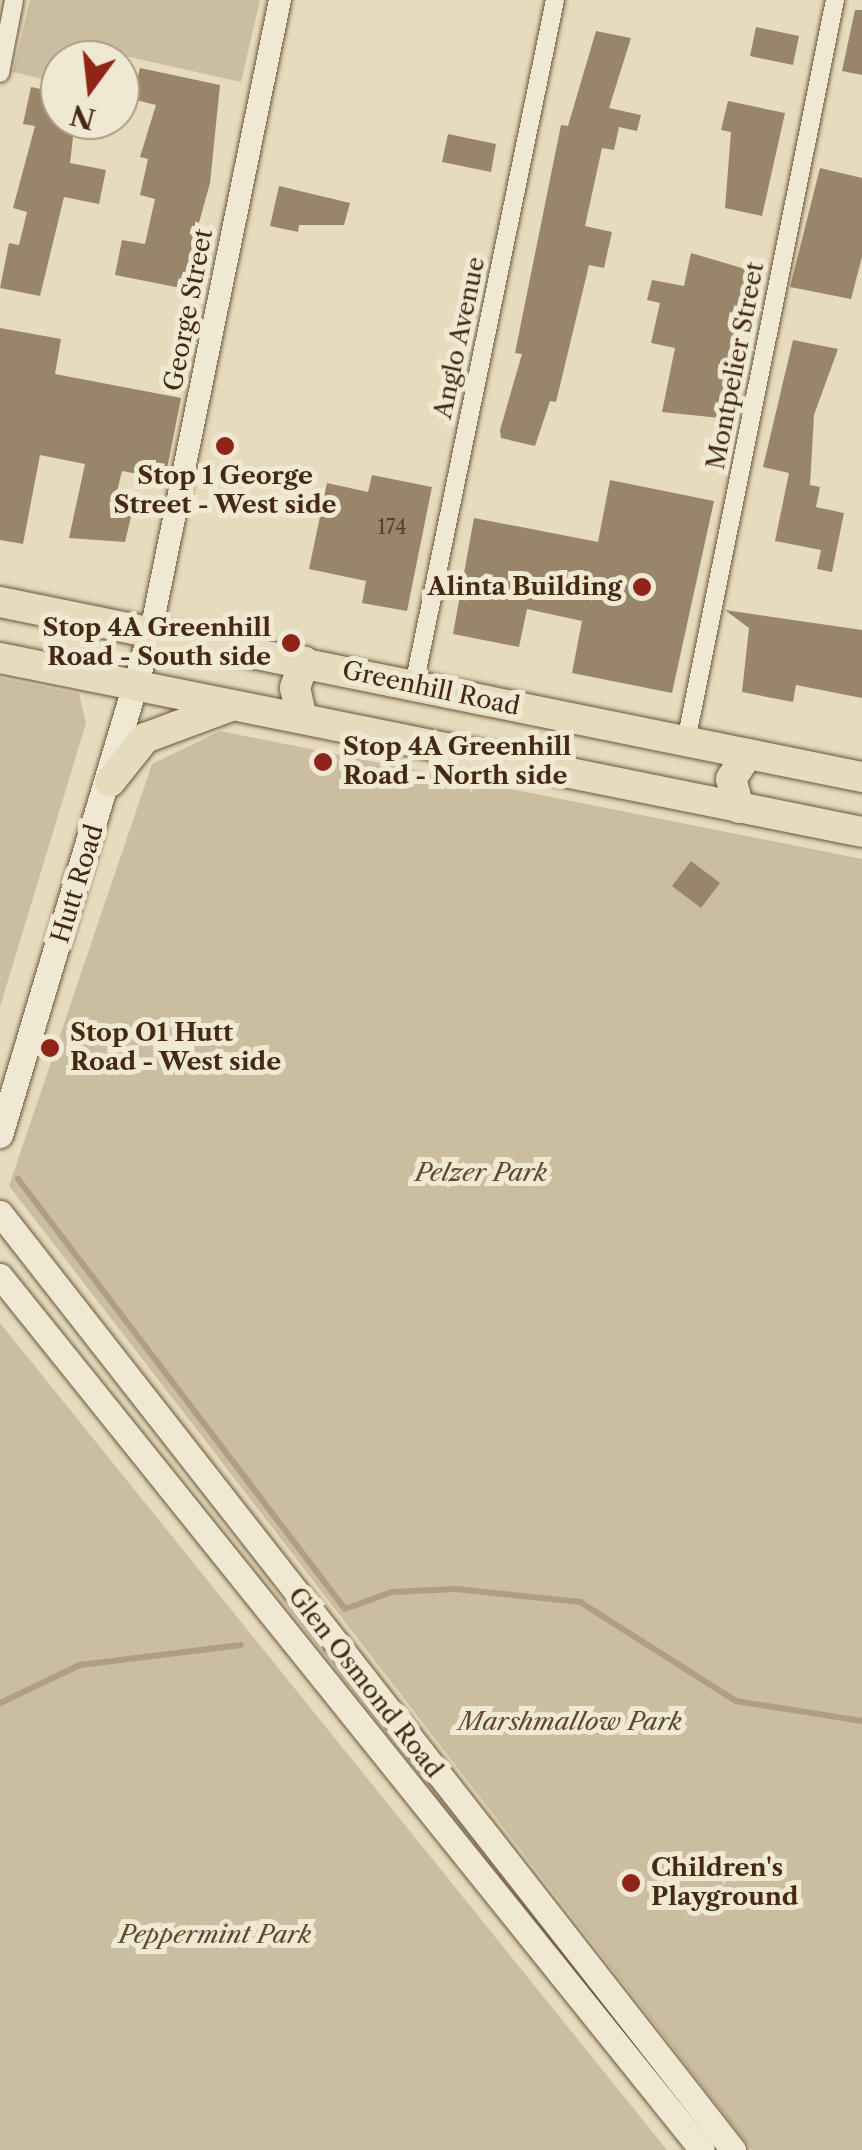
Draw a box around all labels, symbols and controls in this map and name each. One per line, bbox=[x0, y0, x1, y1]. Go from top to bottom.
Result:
north arrow bbox=[40, 40, 140, 140]
text: N bbox=[67, 97, 99, 137]
street label: George Street bbox=[159, 226, 219, 394]
street label: Anglo Avenue bbox=[428, 254, 492, 422]
street label: Montpelier Street bbox=[701, 260, 771, 472]
marker: Stop 1 George Street - West side bbox=[214, 435, 236, 457]
place label: Stop 1 George Street - West side bbox=[113, 462, 337, 521]
house number: 174 bbox=[377, 515, 407, 539]
place label: Alinta Building bbox=[427, 572, 622, 602]
marker: Alinta Building bbox=[631, 576, 653, 598]
place label: Stop 4A Greenhill Road - South side bbox=[42, 614, 271, 673]
marker: Stop 4A Greenhill Road - South side bbox=[280, 632, 302, 654]
street label: Greenhill Road bbox=[340, 656, 522, 722]
place label: Stop 4A Greenhill Road - North side bbox=[343, 733, 572, 792]
marker: Stop 4A Greenhill Road - North side bbox=[312, 751, 334, 773]
street label: Hutt Road bbox=[46, 821, 110, 947]
place label: Stop O1 Hutt Road - West side bbox=[70, 1019, 282, 1078]
marker: Stop O1 Hutt Road - West side bbox=[39, 1037, 61, 1059]
park label: Pelzer Park bbox=[415, 1158, 547, 1188]
street label: Glen Osmond Road bbox=[281, 1582, 449, 1784]
park label: Marshmallow Park bbox=[458, 1707, 682, 1737]
place label: Children's Playground bbox=[651, 1854, 798, 1913]
marker: Children's Playground bbox=[620, 1872, 642, 1894]
park label: Peppermint Park bbox=[119, 1920, 311, 1950]

